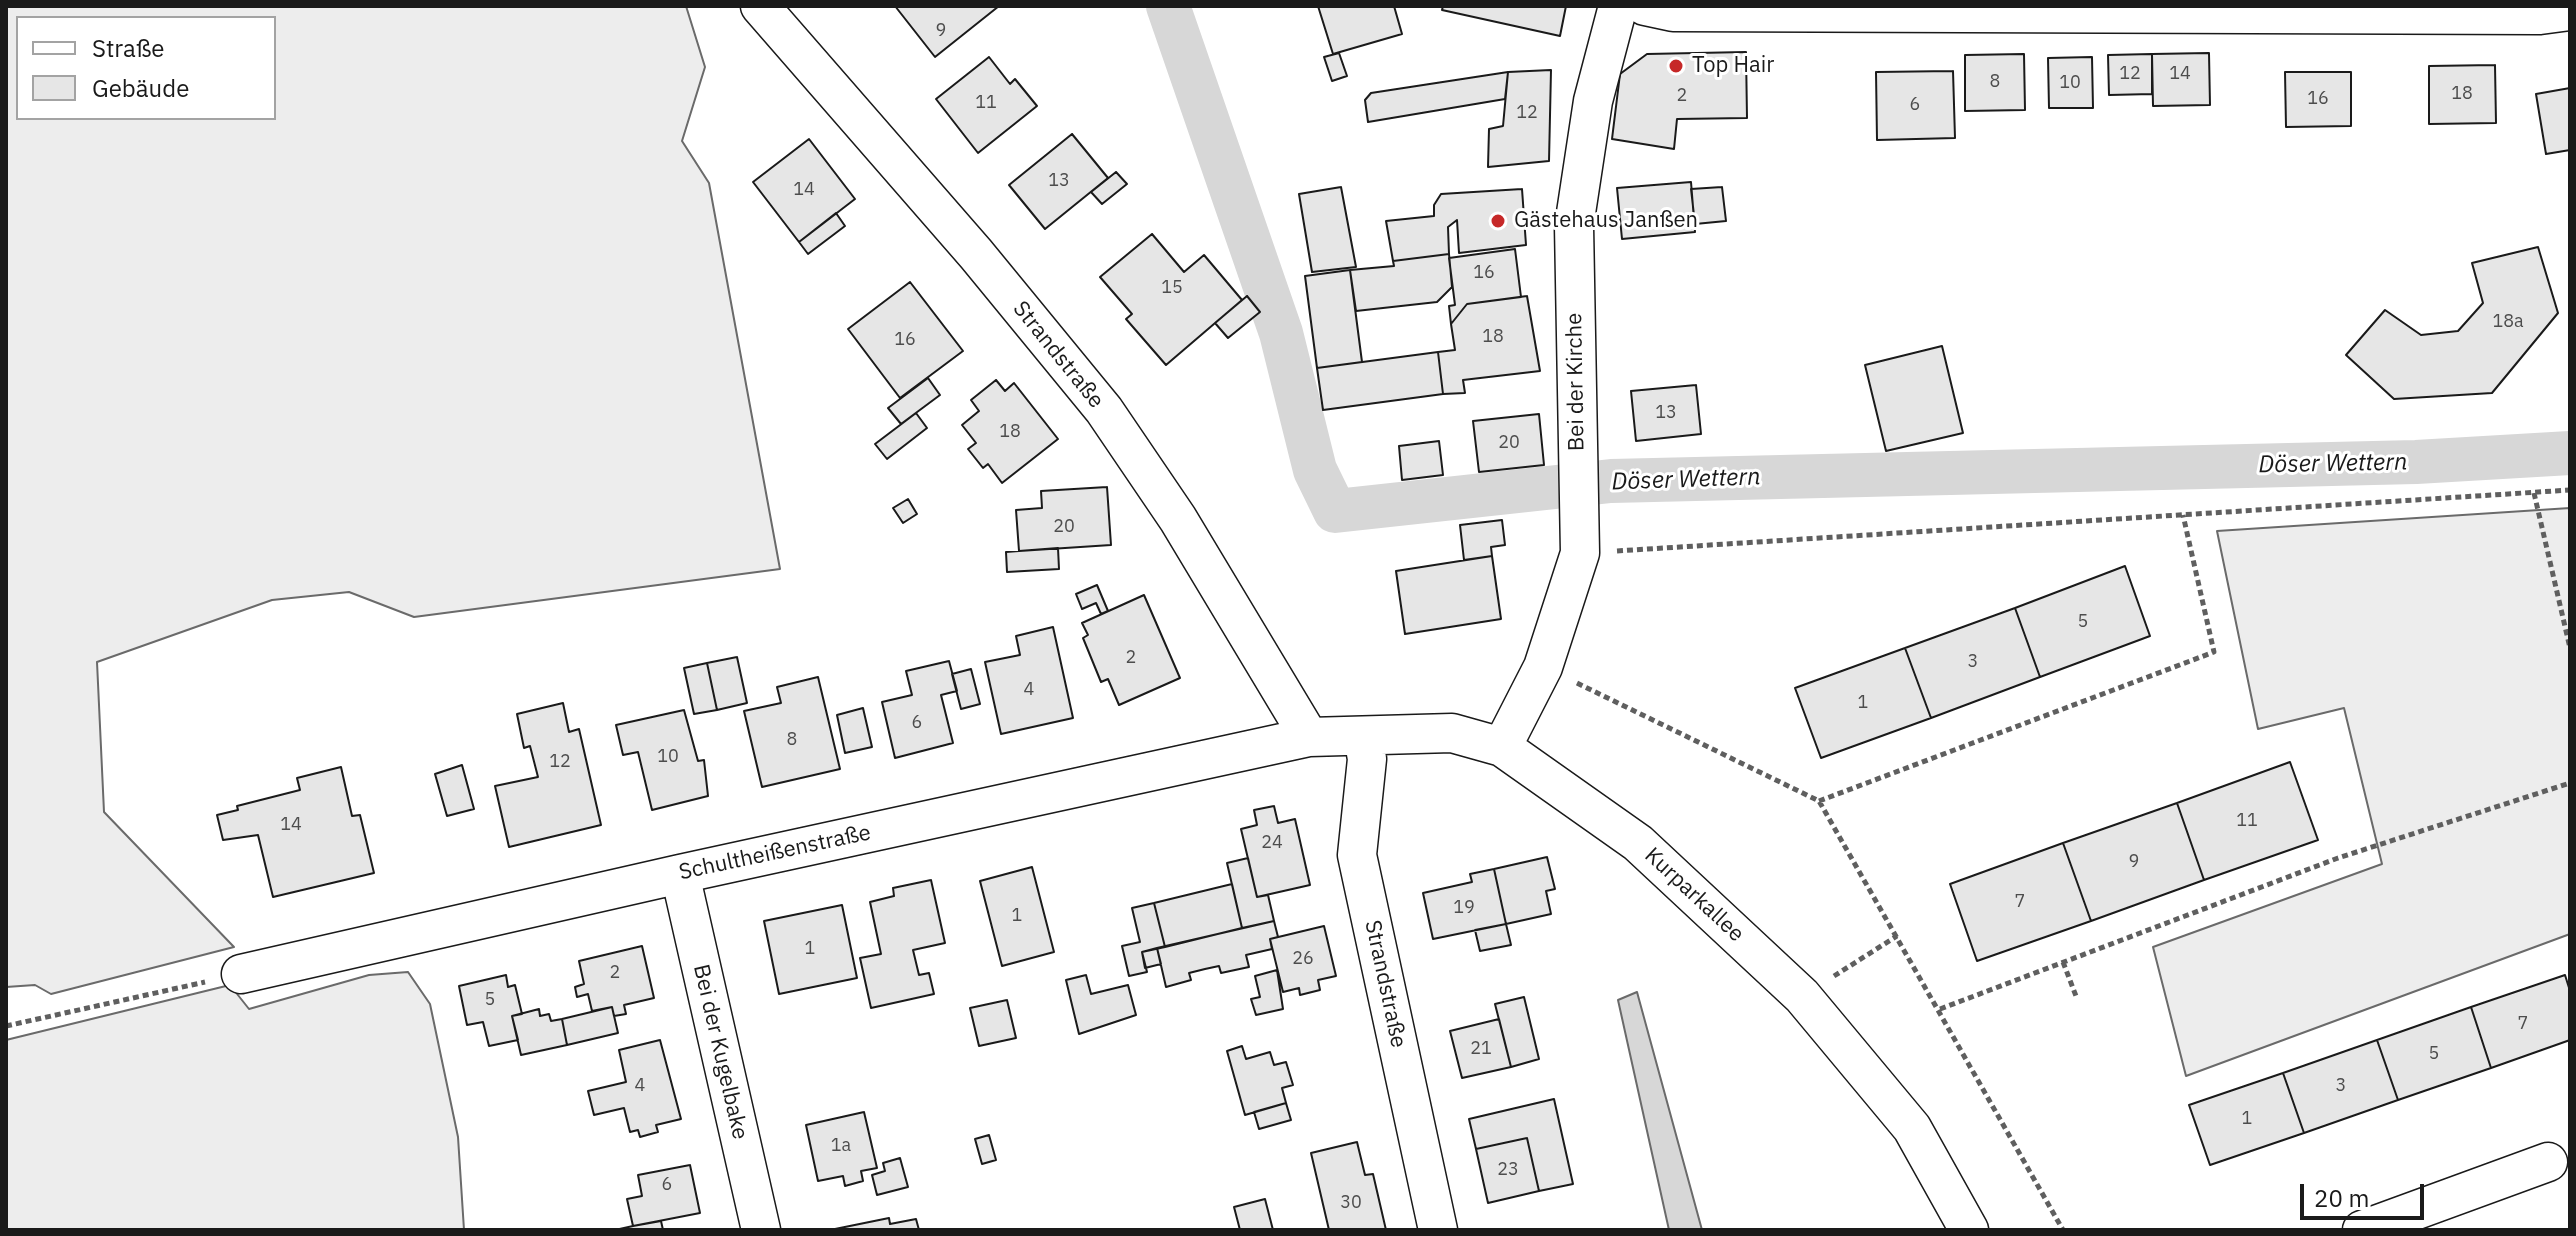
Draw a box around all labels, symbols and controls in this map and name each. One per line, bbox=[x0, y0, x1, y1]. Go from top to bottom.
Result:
legend bbox=[16, 16, 276, 120]
house number: 9 bbox=[936, 20, 946, 42]
text: Straße bbox=[92, 32, 164, 64]
place label: Top Hair bbox=[1692, 53, 1774, 79]
marker: Top Hair bbox=[1667, 57, 1685, 75]
house number: 12 bbox=[2119, 63, 2141, 85]
house number: 14 bbox=[2169, 63, 2191, 85]
house number: 8 bbox=[1990, 71, 2000, 93]
text: Gebäude bbox=[92, 72, 189, 104]
house number: 10 bbox=[2059, 72, 2081, 94]
house number: 18 bbox=[2451, 83, 2473, 105]
house number: 2 bbox=[1677, 85, 1687, 107]
house number: 16 bbox=[2307, 88, 2329, 110]
house number: 11 bbox=[975, 92, 997, 114]
house number: 6 bbox=[1910, 94, 1920, 116]
house number: 12 bbox=[1516, 102, 1538, 124]
house number: 13 bbox=[1048, 170, 1070, 192]
house number: 14 bbox=[793, 179, 815, 201]
place label: Gästehaus Janßen bbox=[1514, 208, 1698, 234]
marker: Gästehaus Janßen bbox=[1489, 212, 1507, 230]
house number: 16 bbox=[1473, 262, 1495, 284]
house number: 15 bbox=[1161, 277, 1183, 299]
street label: Strandstraße bbox=[1007, 296, 1109, 414]
house number: 18a bbox=[2492, 311, 2524, 333]
street label: Bei der Kirche bbox=[1562, 313, 1590, 451]
house number: 18 bbox=[1482, 326, 1504, 348]
house number: 16 bbox=[894, 329, 916, 351]
house number: 13 bbox=[1655, 402, 1677, 424]
house number: 18 bbox=[999, 421, 1021, 443]
house number: 20 bbox=[1498, 432, 1520, 454]
water label: Döser Wettern bbox=[2258, 448, 2408, 480]
water label: Döser Wettern bbox=[1611, 463, 1761, 497]
house number: 20 bbox=[1053, 516, 1075, 538]
house number: 5 bbox=[2078, 611, 2088, 633]
house number: 2 bbox=[1126, 647, 1136, 669]
house number: 3 bbox=[1968, 651, 1978, 673]
house number: 4 bbox=[1024, 679, 1034, 701]
house number: 1 bbox=[1858, 692, 1868, 714]
house number: 6 bbox=[912, 712, 922, 734]
house number: 8 bbox=[787, 729, 797, 751]
house number: 10 bbox=[657, 746, 679, 768]
house number: 12 bbox=[549, 751, 571, 773]
house number: 11 bbox=[2236, 810, 2258, 832]
house number: 14 bbox=[280, 814, 302, 836]
street label: Schultheißenstraße bbox=[677, 820, 873, 886]
house number: 24 bbox=[1261, 832, 1283, 854]
street label: Kurparkallee bbox=[1639, 842, 1749, 948]
house number: 9 bbox=[2129, 851, 2139, 873]
house number: 7 bbox=[2015, 891, 2025, 913]
house number: 19 bbox=[1453, 897, 1475, 919]
house number: 1 bbox=[1012, 905, 1022, 927]
street label: Strandstraße bbox=[1359, 918, 1411, 1050]
house number: 1 bbox=[805, 938, 815, 960]
house number: 26 bbox=[1292, 948, 1314, 970]
house number: 2 bbox=[610, 962, 620, 984]
street label: Bei der Kugelbake bbox=[687, 962, 753, 1142]
house number: 5 bbox=[485, 989, 495, 1011]
house number: 7 bbox=[2518, 1013, 2528, 1035]
house number: 21 bbox=[1470, 1038, 1492, 1060]
house number: 5 bbox=[2429, 1043, 2439, 1065]
house number: 4 bbox=[635, 1075, 645, 1097]
house number: 3 bbox=[2336, 1075, 2346, 1097]
house number: 1 bbox=[2242, 1108, 2252, 1130]
house number: 1a bbox=[831, 1135, 851, 1157]
house number: 23 bbox=[1497, 1159, 1519, 1181]
scale bar bbox=[2304, 1168, 2428, 1218]
house number: 6 bbox=[662, 1174, 672, 1196]
text: 20 m bbox=[2314, 1182, 2369, 1214]
house number: 30 bbox=[1340, 1192, 1362, 1214]

